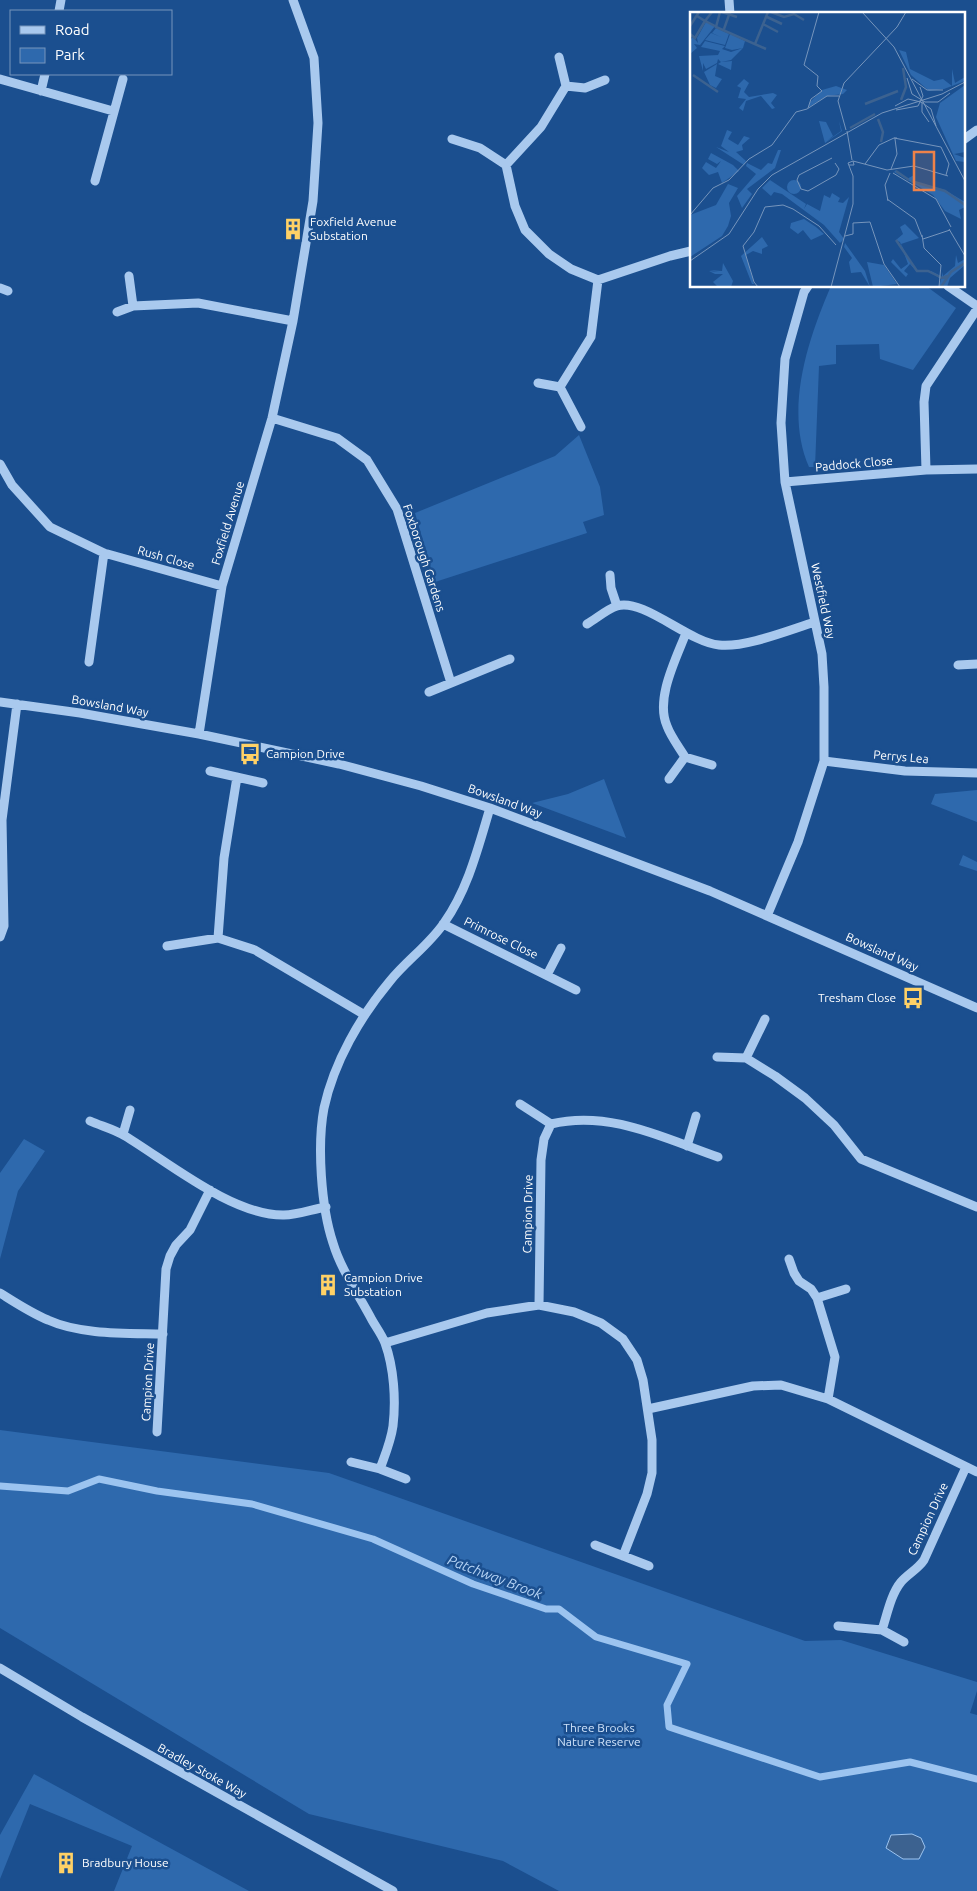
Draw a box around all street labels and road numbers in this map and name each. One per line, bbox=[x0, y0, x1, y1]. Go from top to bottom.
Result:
street label: Paddock Close bbox=[815, 454, 893, 473]
street label: Foxfield Avenue bbox=[209, 479, 246, 566]
street label: Foxborough Gardens bbox=[401, 502, 448, 613]
street label: Rush Close bbox=[136, 543, 196, 572]
street label: Westfield Way bbox=[809, 562, 838, 640]
street label: Bowsland Way bbox=[71, 692, 150, 719]
street label: Perrys Lea bbox=[873, 748, 929, 765]
street label: Bowsland Way bbox=[466, 781, 544, 820]
street label: Primrose Close bbox=[462, 914, 540, 961]
street label: Bowsland Way bbox=[844, 930, 921, 973]
street label: Campion Drive bbox=[520, 1174, 535, 1254]
street label: Campion Drive bbox=[139, 1342, 156, 1422]
street label: Campion Drive bbox=[905, 1480, 950, 1557]
street label: Bradley Stoke Way bbox=[155, 1741, 249, 1801]

